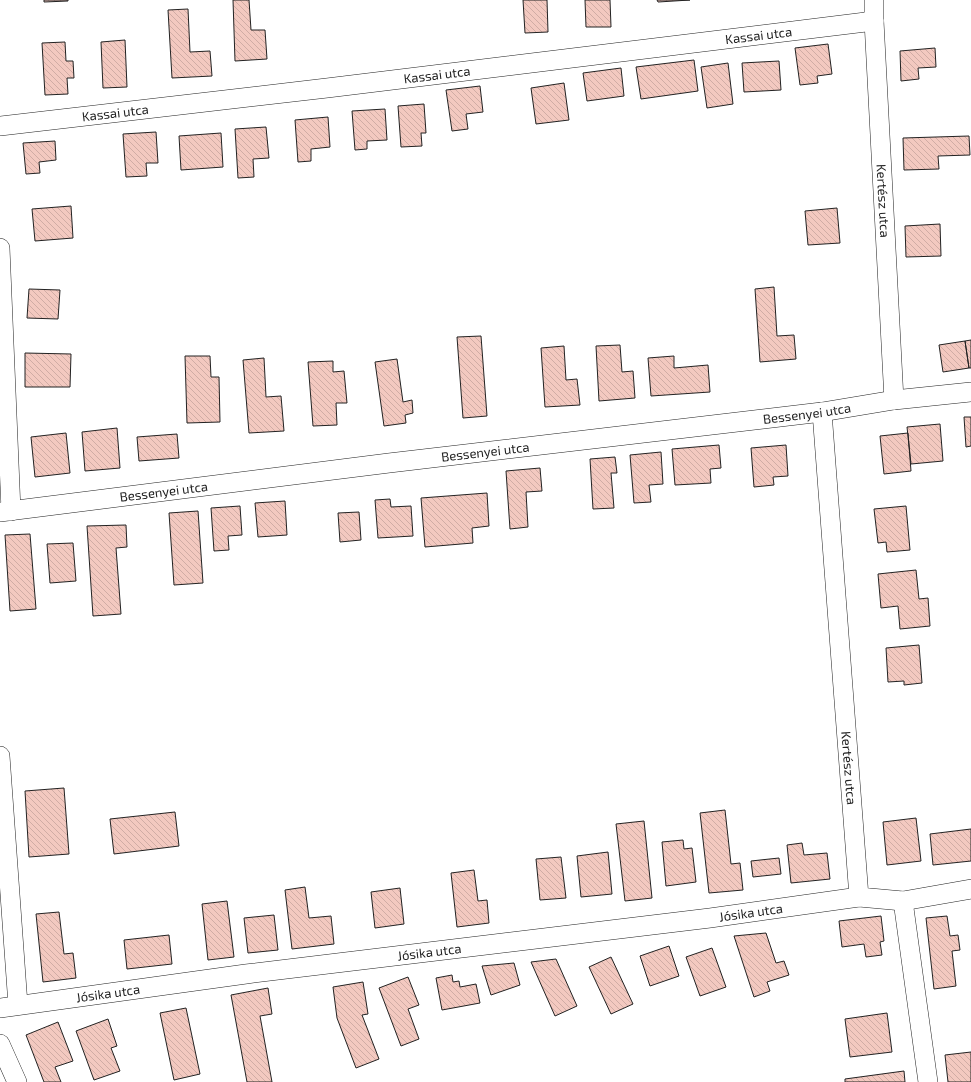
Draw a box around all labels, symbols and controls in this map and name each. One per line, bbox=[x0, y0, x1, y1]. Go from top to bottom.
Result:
street label: Kassai utca bbox=[724, 23, 793, 47]
street label: Kassai utca bbox=[403, 63, 471, 87]
street label: Kassai utca bbox=[81, 101, 150, 124]
street label: Kertész utca bbox=[874, 164, 893, 238]
street label: Bessenyei utca bbox=[762, 399, 852, 427]
street label: Bessenyei utca bbox=[440, 439, 530, 465]
street label: Bessenyei utca bbox=[119, 478, 209, 505]
street label: Kertész utca bbox=[838, 731, 860, 805]
street label: Jósika utca bbox=[718, 900, 784, 925]
street label: Jósika utca bbox=[397, 940, 462, 964]
street label: Jósika utca bbox=[75, 981, 141, 1005]

